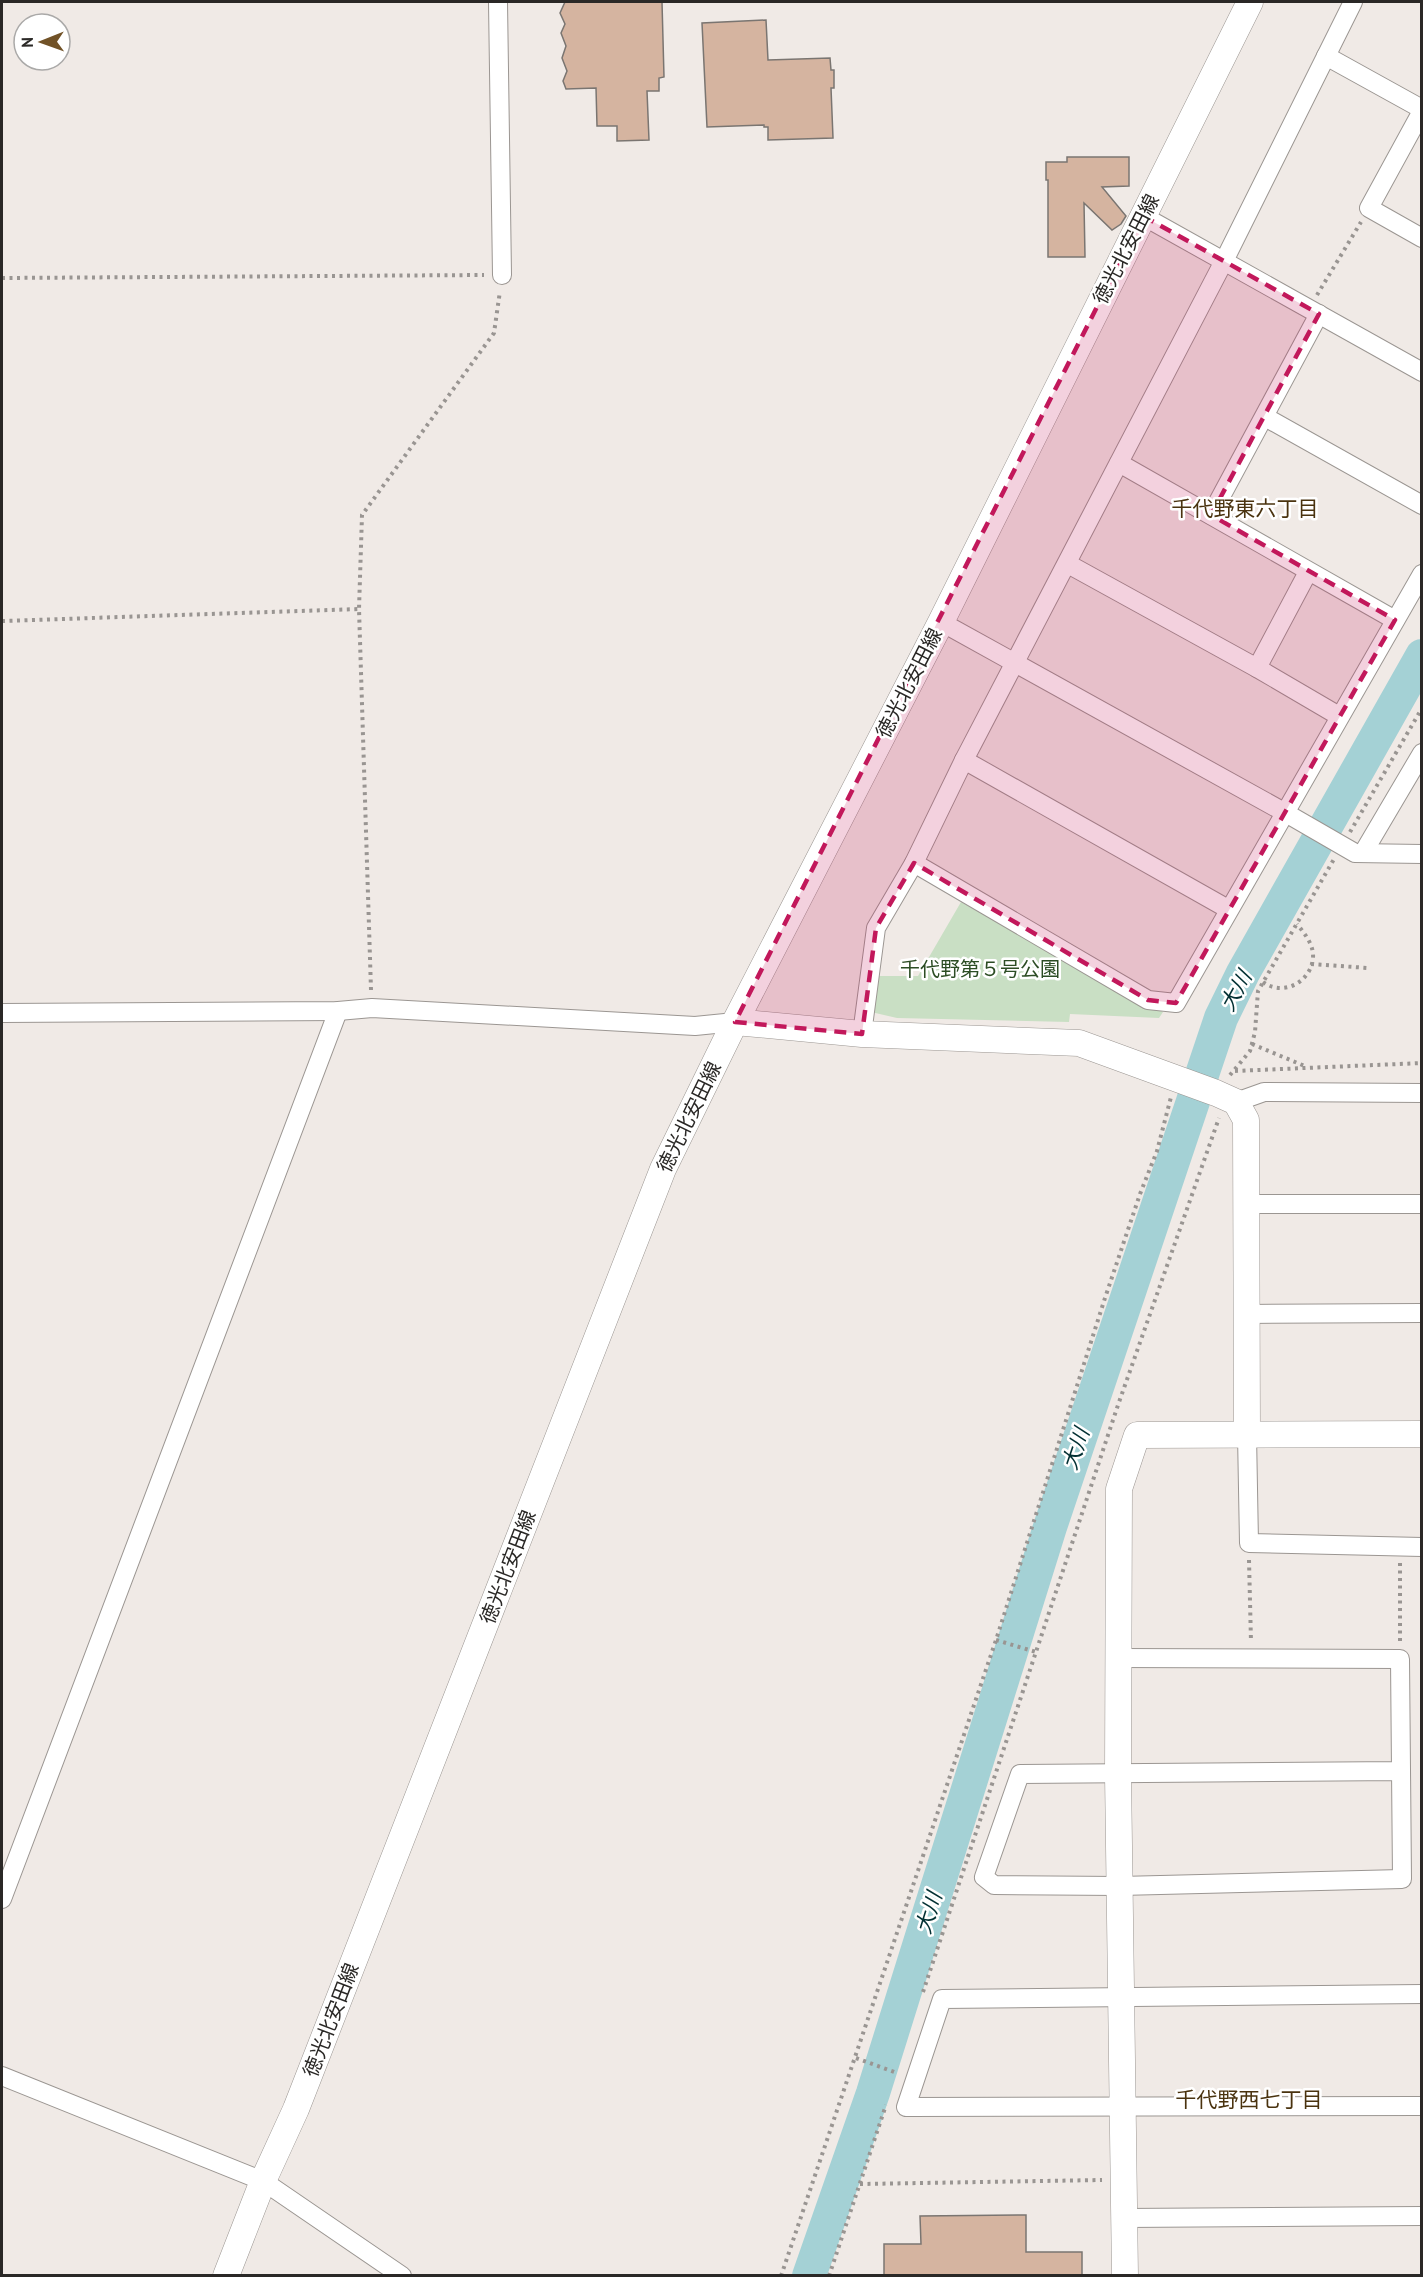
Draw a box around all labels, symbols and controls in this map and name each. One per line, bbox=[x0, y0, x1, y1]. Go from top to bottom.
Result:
north arrow bbox=[12, 12, 72, 72]
text: N bbox=[17, 37, 37, 48]
street label: 徳光北安田線 bbox=[1087, 190, 1165, 308]
district label: 千代野東六丁目 bbox=[1172, 495, 1319, 522]
street label: 徳光北安田線 bbox=[870, 624, 948, 742]
park label: 千代野第５号公園 bbox=[900, 956, 1060, 982]
water label: 大川 bbox=[1214, 964, 1259, 1016]
street label: 徳光北安田線 bbox=[651, 1057, 727, 1177]
water label: 大川 bbox=[1056, 1423, 1096, 1473]
street label: 徳光北安田線 bbox=[474, 1506, 542, 1628]
water label: 大川 bbox=[909, 1887, 948, 1937]
street label: 徳光北安田線 bbox=[297, 1959, 365, 2081]
district label: 千代野西七丁目 bbox=[1176, 2086, 1323, 2113]

